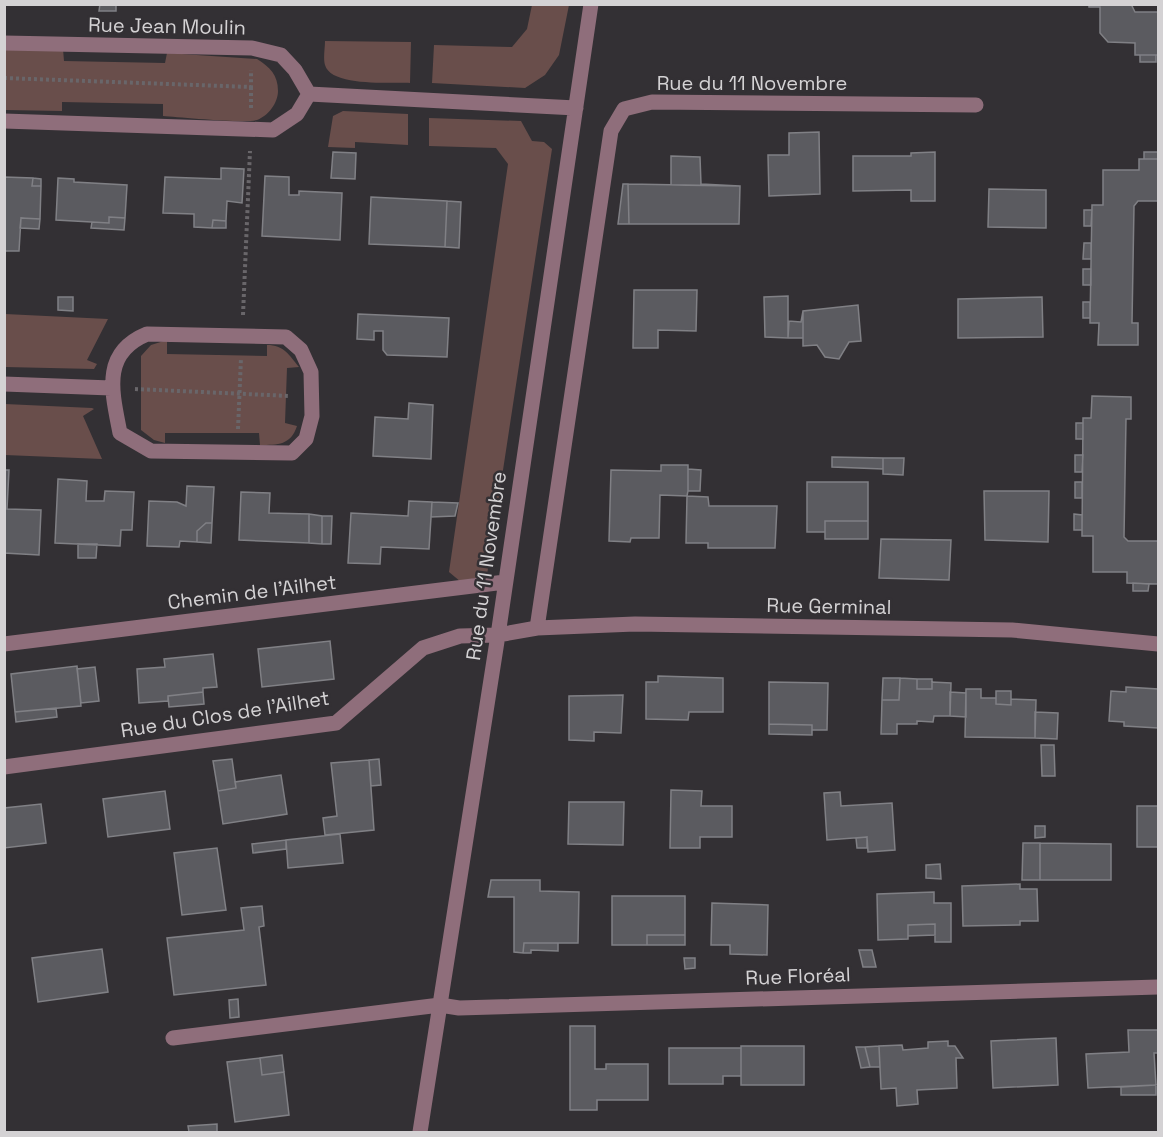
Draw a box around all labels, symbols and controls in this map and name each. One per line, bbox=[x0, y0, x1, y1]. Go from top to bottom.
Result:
street label: Rue Jean Moulin bbox=[88, 12, 246, 40]
street label: Rue du 11 Novembre bbox=[657, 70, 847, 96]
street label: Rue du 11 Novembre bbox=[460, 470, 512, 662]
street label: Chemin de l'Ailhet bbox=[166, 569, 338, 615]
street label: Rue Germinal bbox=[766, 592, 892, 620]
street label: Rue du Clos de l'Ailhet bbox=[119, 685, 331, 743]
street label: Rue Floréal bbox=[745, 961, 851, 991]

